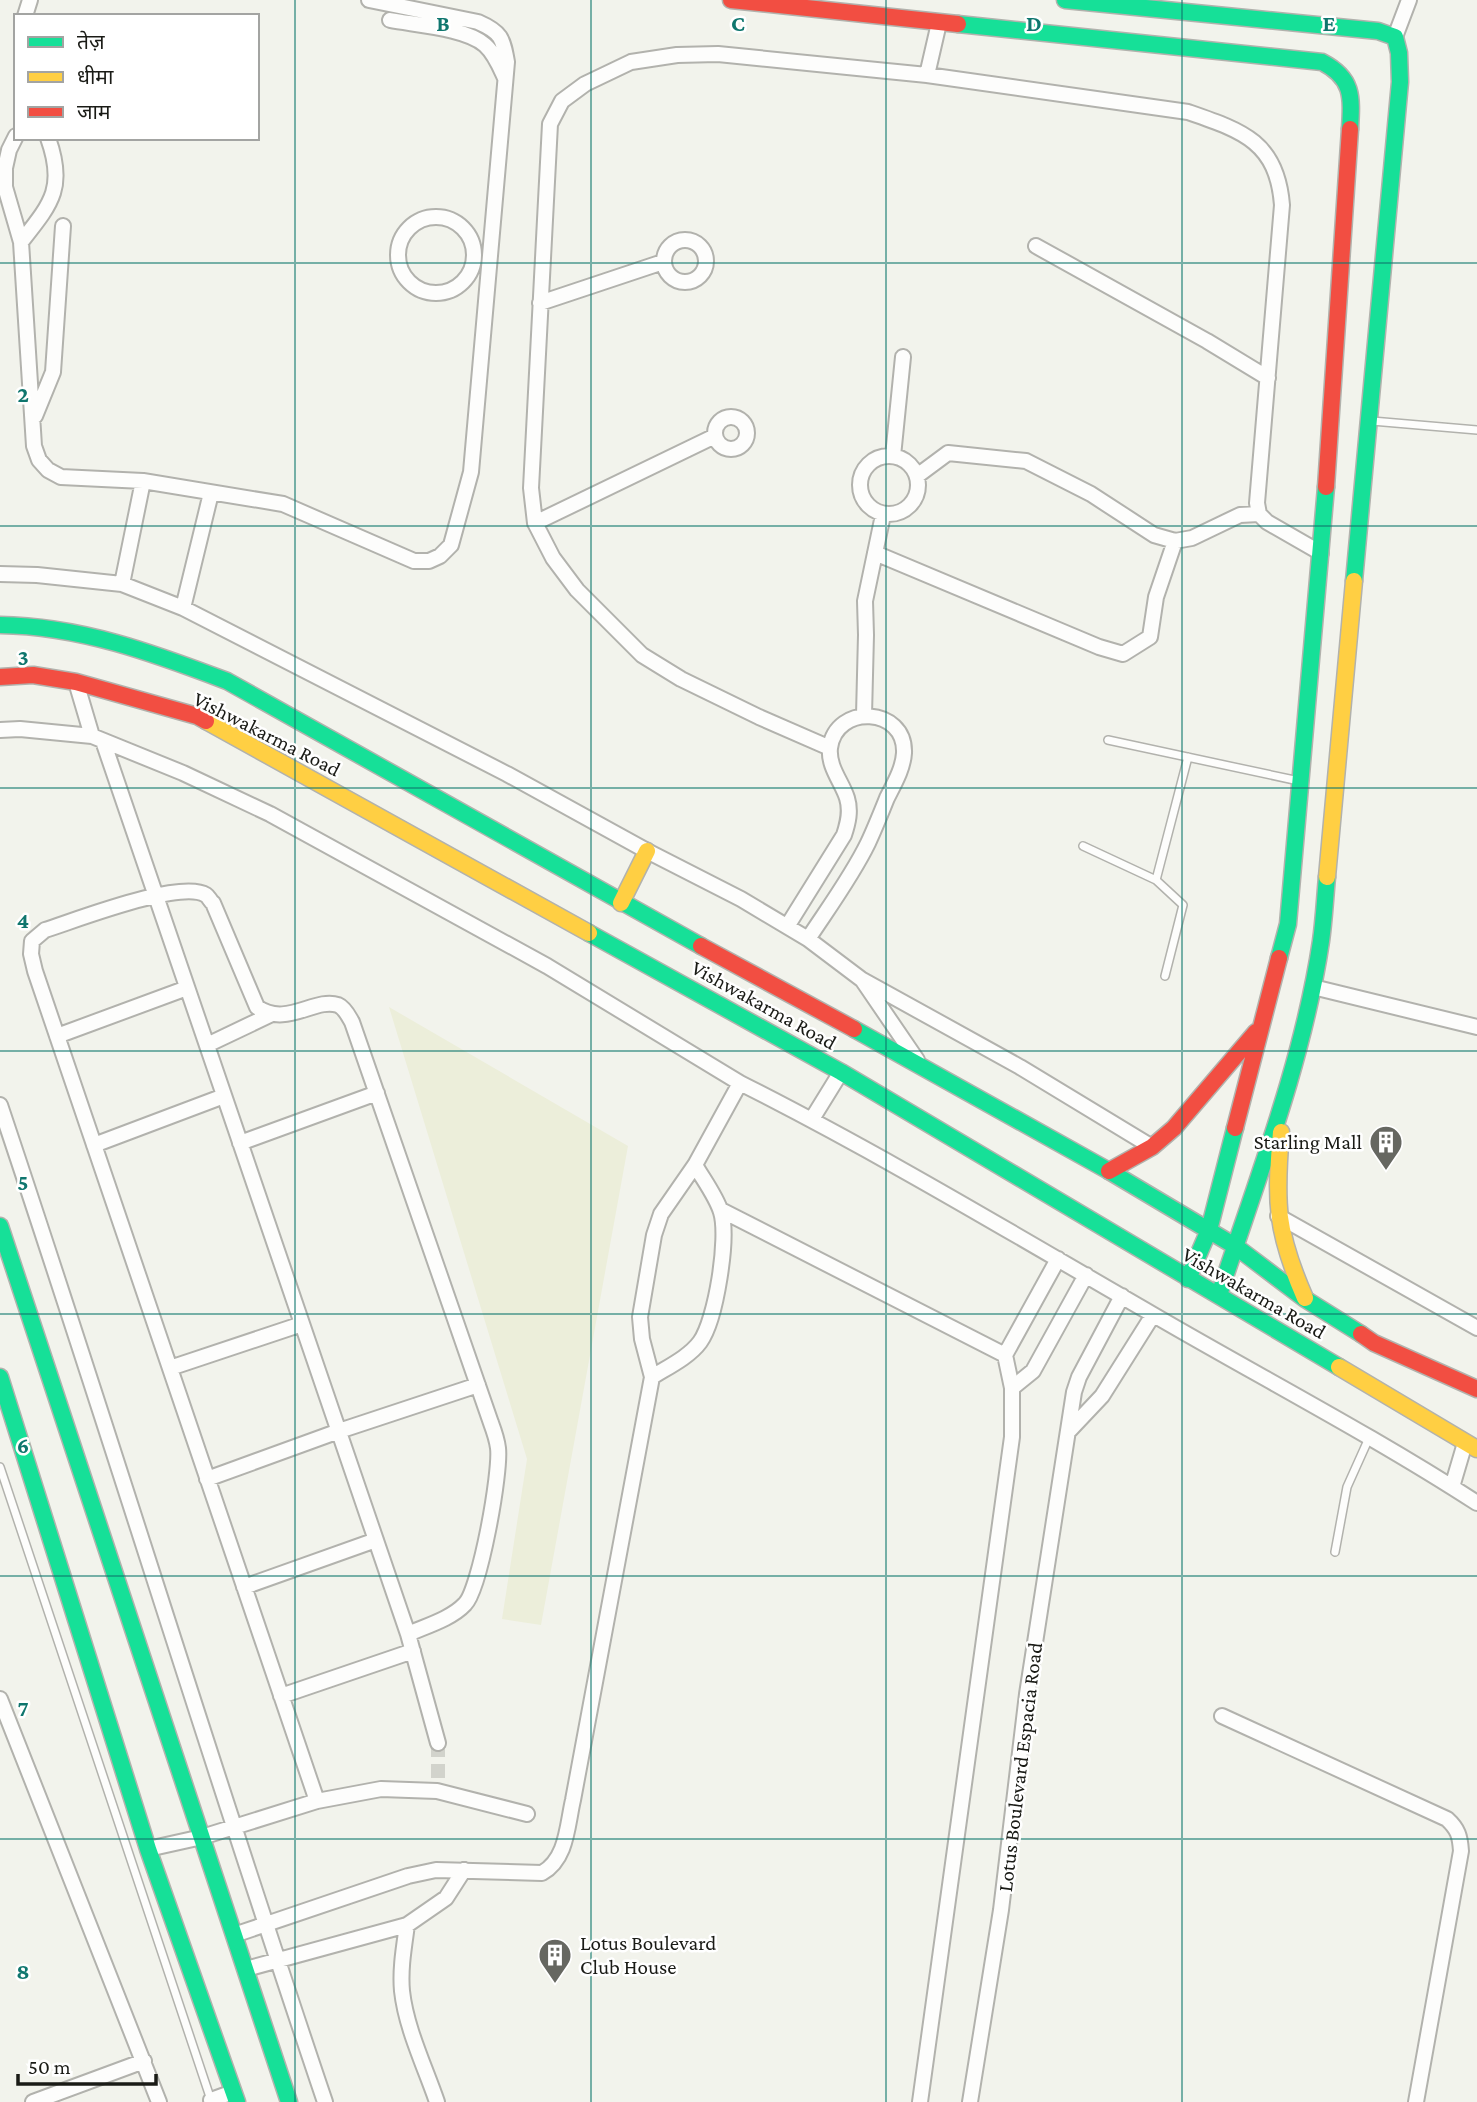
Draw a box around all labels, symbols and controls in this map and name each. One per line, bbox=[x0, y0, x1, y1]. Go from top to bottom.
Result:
text: B bbox=[436, 10, 450, 36]
text: C bbox=[731, 10, 745, 36]
text: D bbox=[1026, 10, 1042, 36]
text: E bbox=[1322, 10, 1336, 36]
legend bbox=[14, 14, 259, 140]
text: तेज़ bbox=[77, 30, 105, 54]
text: धीमा bbox=[77, 65, 114, 89]
text: जाम bbox=[77, 100, 111, 124]
text: 2 bbox=[17, 381, 29, 407]
text: 3 bbox=[17, 644, 29, 670]
street label: Vishwakarma Road bbox=[189, 687, 345, 781]
text: 4 bbox=[17, 907, 29, 933]
street label: Vishwakarma Road bbox=[687, 955, 841, 1055]
building icon: Starling Mall bbox=[1367, 1123, 1405, 1172]
place label: Starling Mall bbox=[1254, 1130, 1362, 1154]
text: 5 bbox=[17, 1169, 29, 1195]
street label: Vishwakarma Road bbox=[1178, 1242, 1330, 1344]
text: 6 bbox=[17, 1432, 29, 1458]
street label: Lotus Boulevard Espacia Road bbox=[993, 1641, 1047, 1893]
text: 7 bbox=[17, 1695, 29, 1721]
place label: Lotus Boulevard Club House bbox=[580, 1931, 716, 1979]
building icon: Lotus Boulevard Club House bbox=[536, 1936, 574, 1985]
text: 8 bbox=[16, 1958, 30, 1984]
scale bar bbox=[18, 2042, 156, 2086]
text: 50 m bbox=[28, 2055, 71, 2079]

